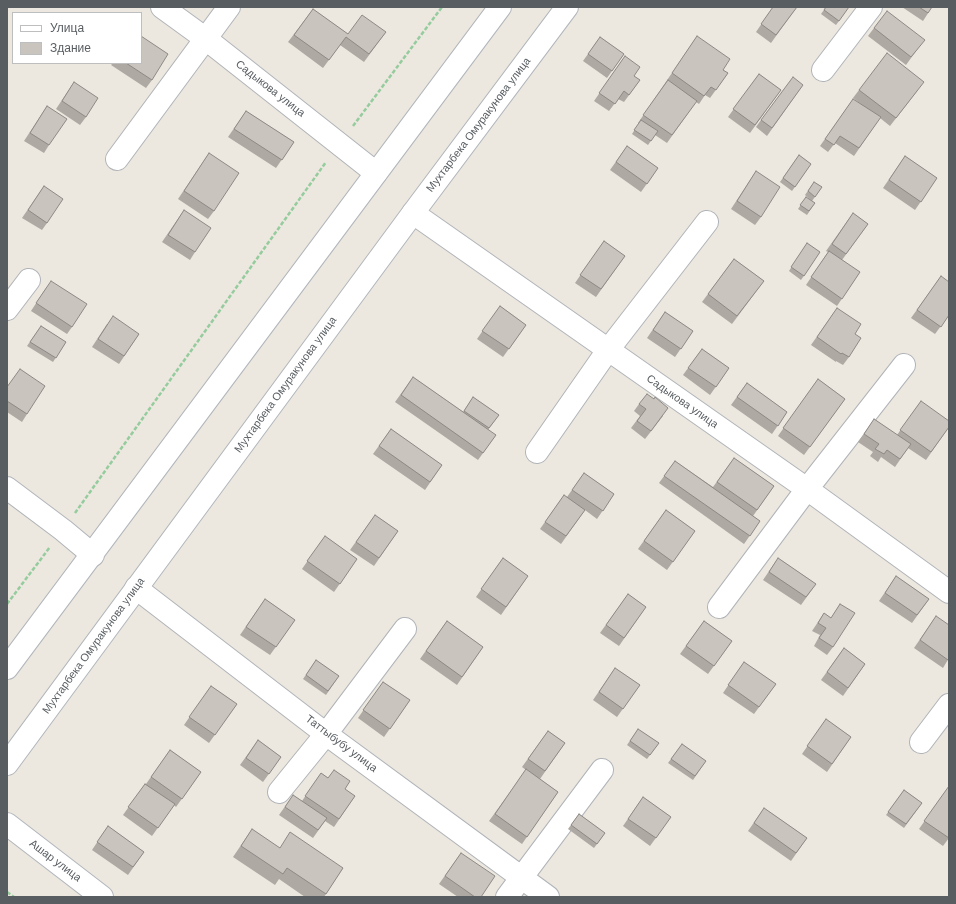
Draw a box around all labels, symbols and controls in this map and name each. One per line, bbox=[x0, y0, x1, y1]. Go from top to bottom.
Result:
legend bbox=[12, 12, 142, 64]
text: Улица bbox=[50, 20, 84, 36]
text: Здание bbox=[50, 40, 91, 56]
street label: Мухтарбека Омуракунова улица bbox=[424, 55, 534, 195]
street label: Садыкова улица bbox=[233, 58, 307, 120]
street label: Мухтарбека Омуракунова улица bbox=[232, 314, 340, 456]
street label: Садыкова улица bbox=[644, 372, 720, 432]
street label: Мухтарбека Омуракунова улица bbox=[40, 575, 148, 717]
street label: Таттыбубу улица bbox=[302, 713, 380, 775]
street label: Ашар улица bbox=[26, 837, 84, 885]

